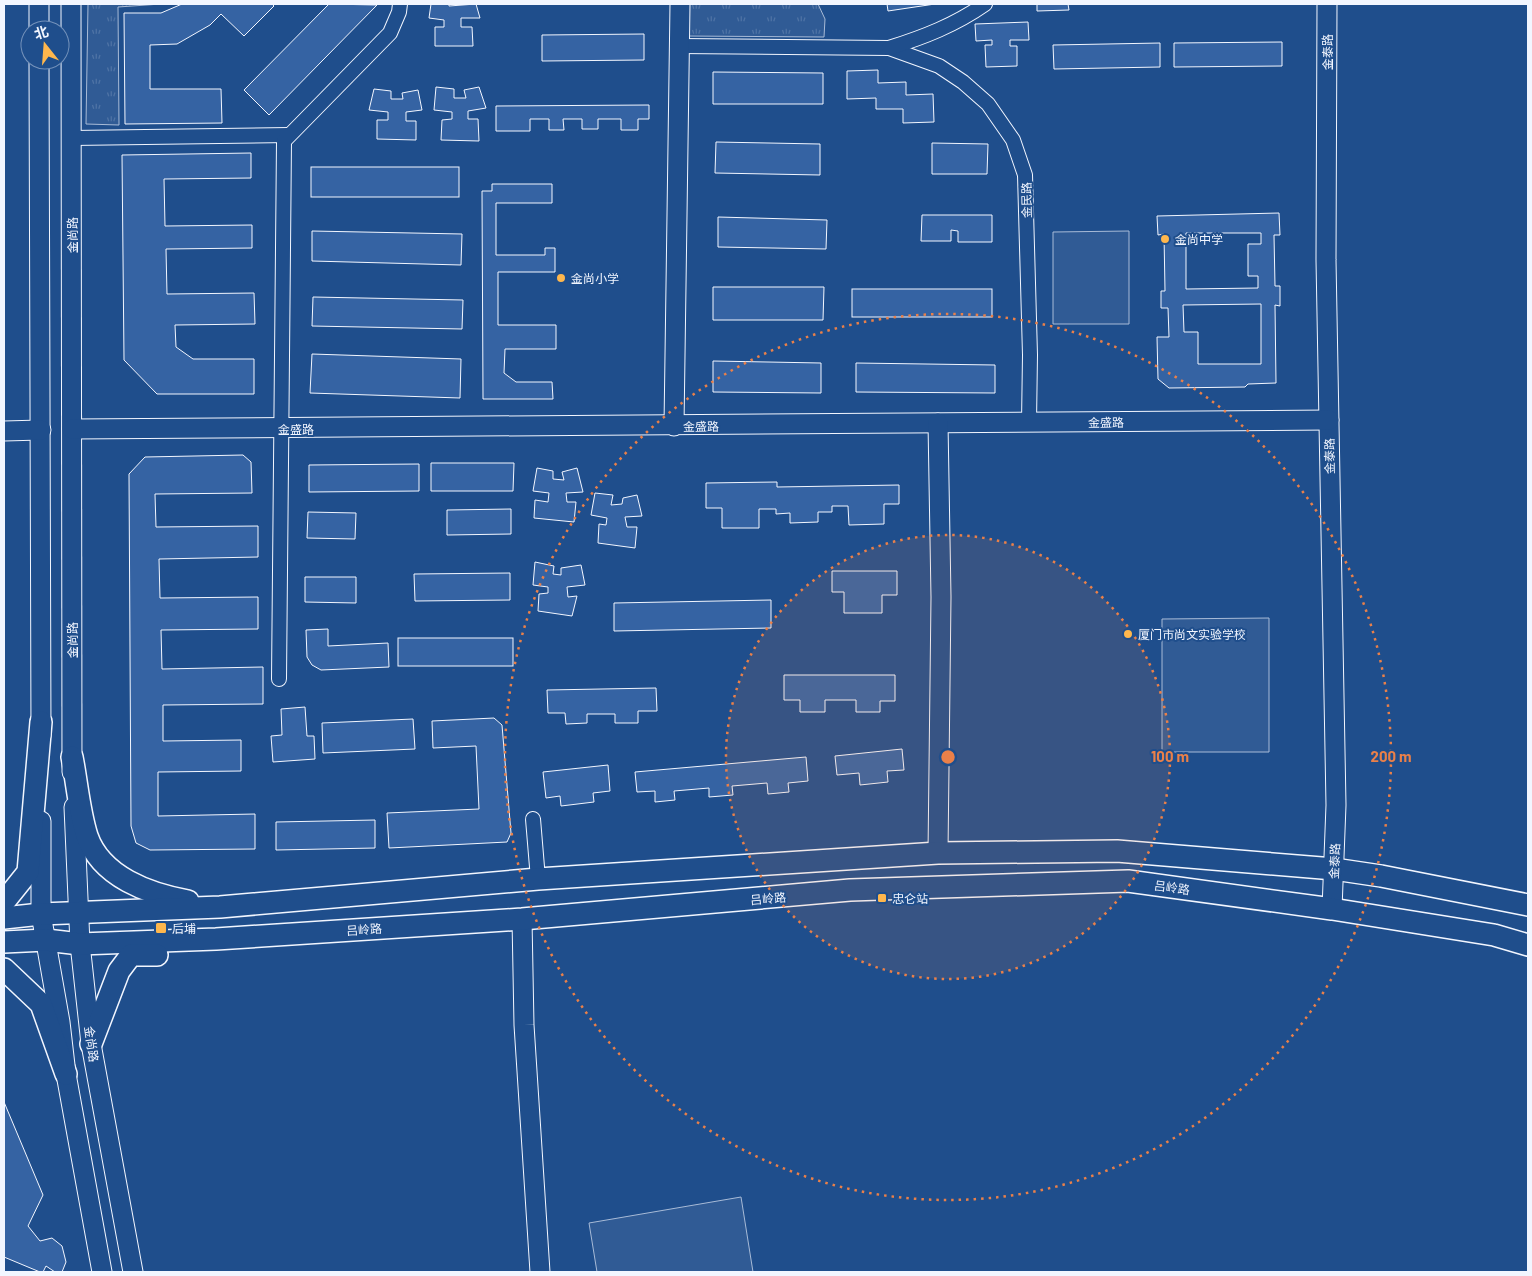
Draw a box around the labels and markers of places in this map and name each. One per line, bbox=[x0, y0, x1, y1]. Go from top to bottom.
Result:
place label: 金尚中学 bbox=[1175, 232, 1223, 246]
marker: 金尚中学 bbox=[1159, 233, 1171, 245]
place label: 金尚小学 bbox=[571, 271, 619, 285]
marker: 金尚小学 bbox=[555, 272, 567, 284]
place label: 厦门市尚文实验学校 bbox=[1138, 627, 1246, 641]
marker: 厦门市尚文实验学校 bbox=[1122, 628, 1134, 640]
centre of rings bbox=[939, 748, 957, 766]
place label: 忠仑站 bbox=[892, 891, 928, 905]
marker: 忠仑站 bbox=[876, 892, 888, 904]
marker: 后埔 bbox=[154, 921, 168, 935]
place label: 后埔 bbox=[172, 921, 196, 935]

